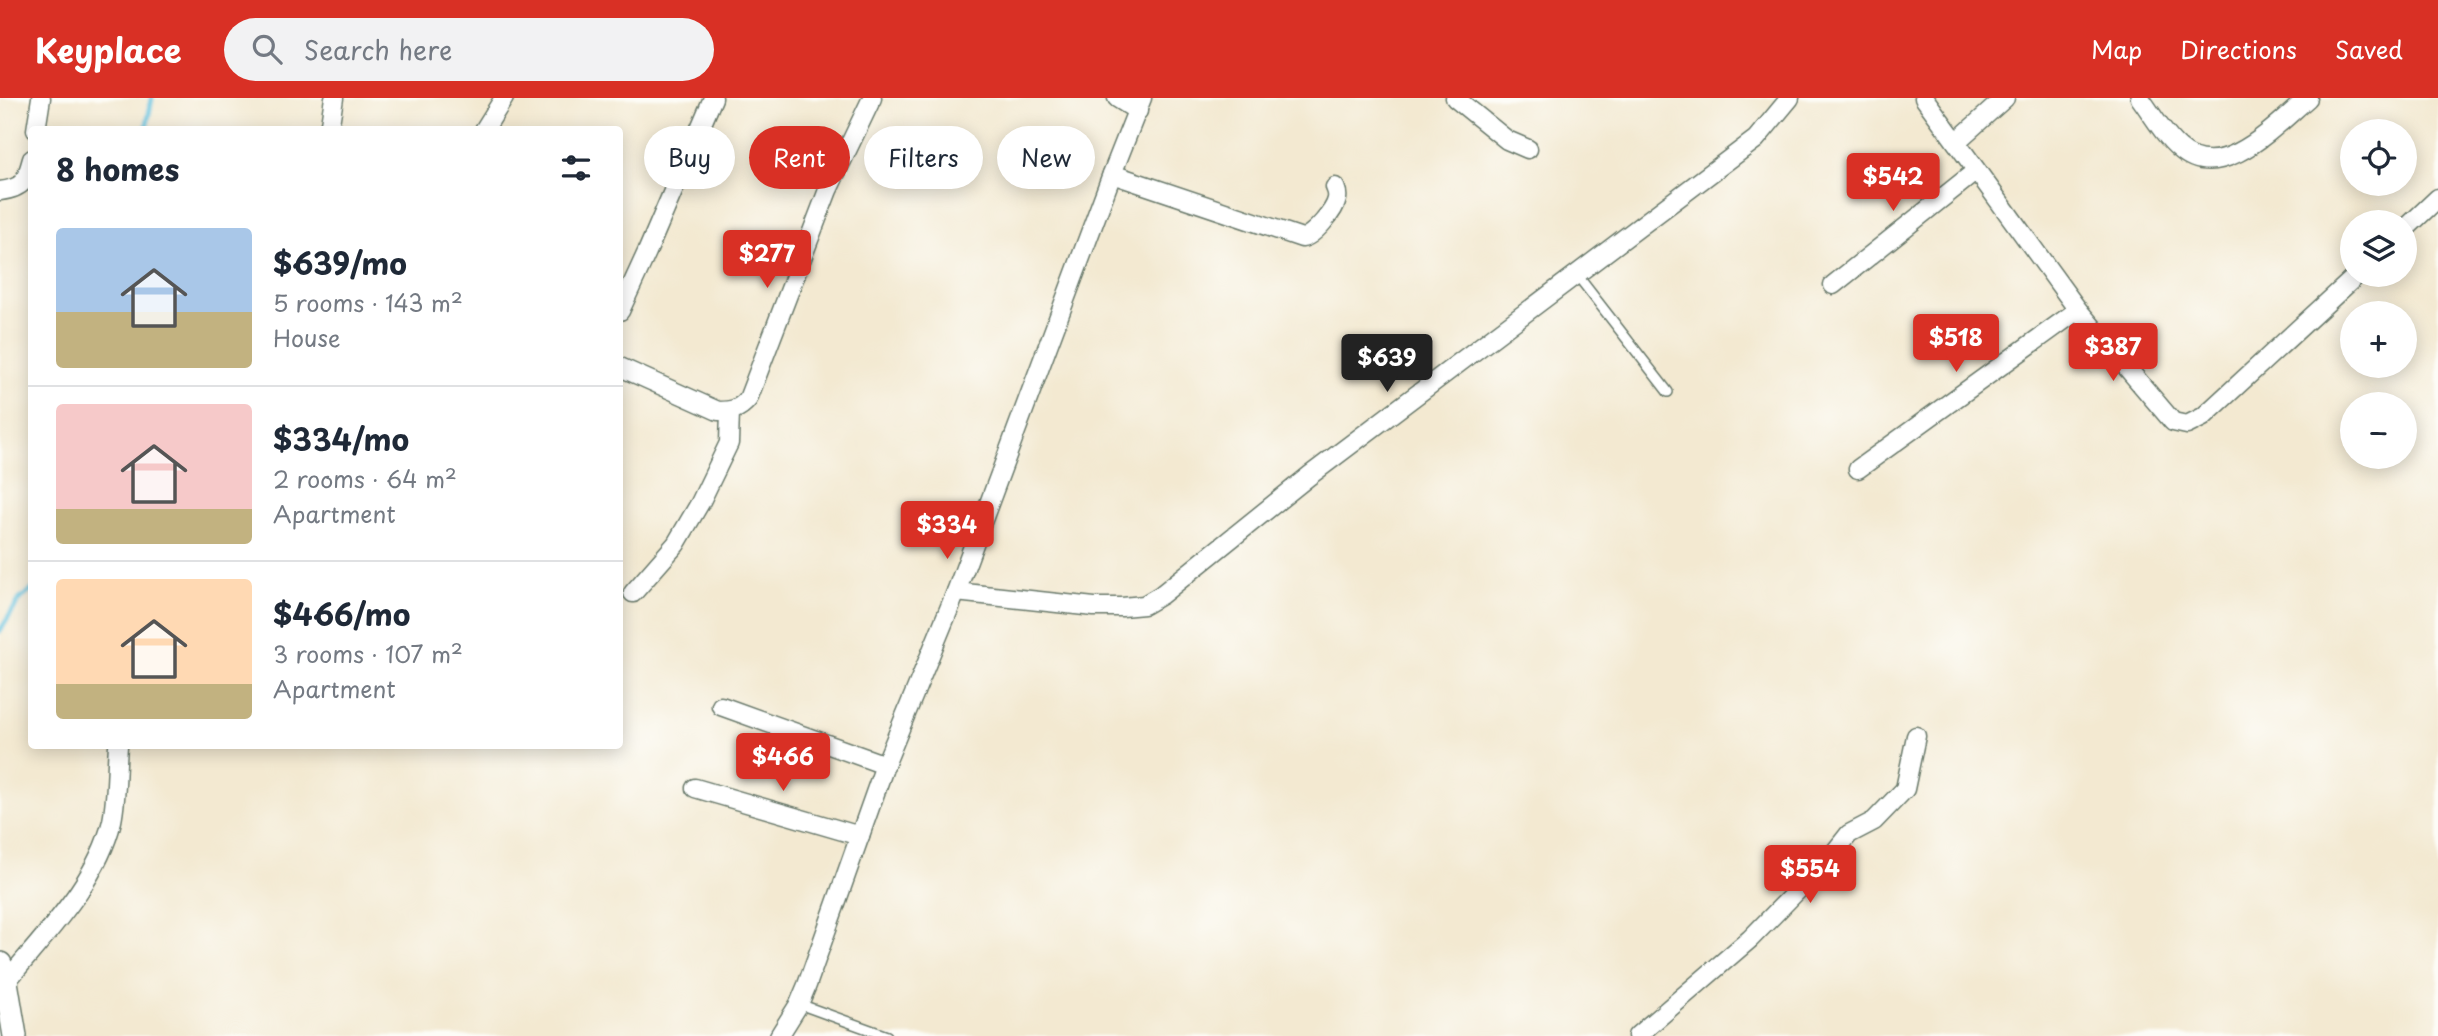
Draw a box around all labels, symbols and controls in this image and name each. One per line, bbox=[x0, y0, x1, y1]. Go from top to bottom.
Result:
search box bbox=[224, 18, 714, 81]
text: Keyplace bbox=[35, 24, 182, 74]
icon: search bbox=[248, 30, 286, 68]
text: Search here bbox=[304, 30, 452, 69]
text: Map bbox=[2091, 31, 2142, 67]
text: Directions bbox=[2180, 31, 2297, 67]
text: Saved bbox=[2335, 31, 2403, 67]
map controls bbox=[2340, 119, 2417, 469]
button: locate bbox=[2340, 119, 2417, 196]
chip: Buy bbox=[644, 126, 735, 189]
chip: Rent bbox=[749, 126, 850, 189]
chip: Filters bbox=[864, 126, 983, 189]
chip: New bbox=[997, 126, 1095, 189]
text: 8 homes bbox=[56, 146, 179, 191]
icon: filters bbox=[557, 149, 595, 187]
pin: $542 bbox=[1852, 153, 1934, 213]
text: $542 bbox=[1863, 158, 1923, 193]
button: layers bbox=[2340, 210, 2417, 287]
pin: $277 bbox=[726, 230, 808, 290]
text: $277 bbox=[739, 235, 795, 270]
text: $639/mo bbox=[273, 240, 407, 285]
icon: home bbox=[112, 256, 196, 340]
text: 5 rooms · 143 m² bbox=[273, 285, 463, 320]
button: + bbox=[2340, 301, 2417, 378]
pin: $518 bbox=[1915, 314, 1997, 374]
text: $518 bbox=[1929, 319, 1983, 354]
text: House bbox=[273, 320, 340, 355]
pin: $387 bbox=[2072, 324, 2154, 383]
text: $387 bbox=[2085, 328, 2141, 363]
pin: $639 bbox=[1346, 334, 1428, 394]
text: $639 bbox=[1357, 339, 1417, 374]
button: − bbox=[2340, 392, 2417, 469]
text: $334/mo bbox=[273, 416, 409, 461]
icon: home bbox=[112, 432, 196, 516]
text: 2 rooms · 64 m² bbox=[273, 461, 457, 496]
text: Apartment bbox=[273, 496, 396, 531]
pin: $334 bbox=[906, 502, 988, 561]
text: $334 bbox=[917, 506, 977, 541]
text: $466/mo bbox=[273, 591, 410, 636]
icon: home bbox=[112, 607, 196, 691]
text: 3 rooms · 107 m² bbox=[273, 636, 463, 671]
text: Apartment bbox=[273, 671, 396, 706]
pin: $466 bbox=[742, 734, 824, 793]
text: $466 bbox=[752, 738, 814, 773]
pin: $554 bbox=[1769, 846, 1851, 905]
text: $554 bbox=[1780, 850, 1840, 885]

